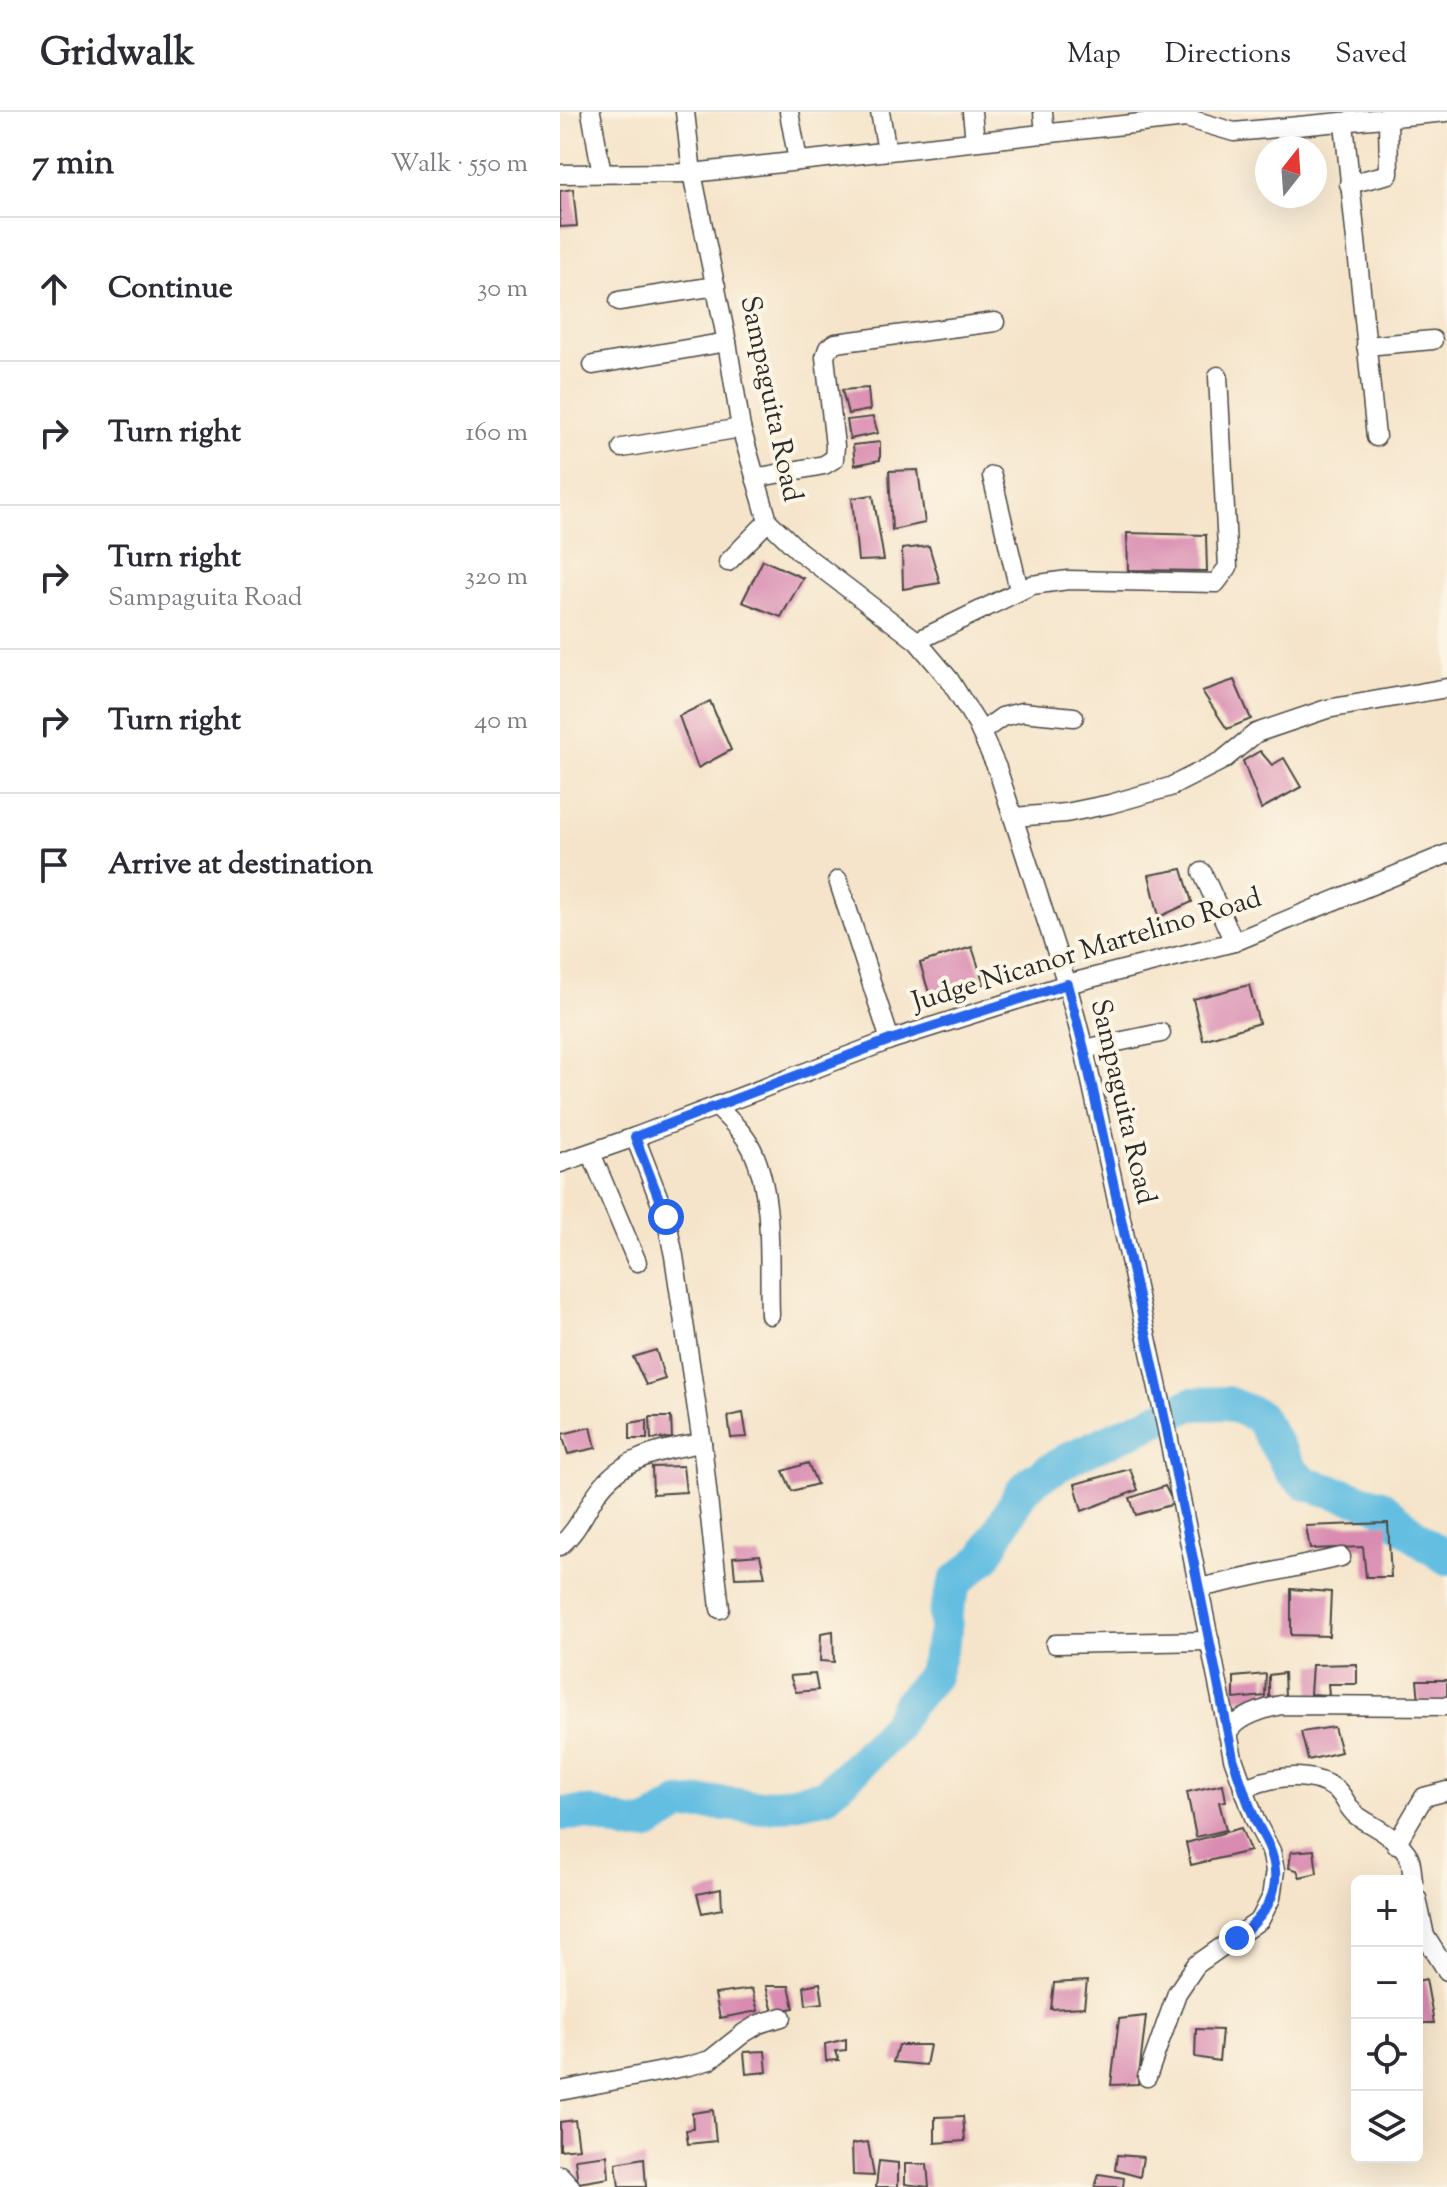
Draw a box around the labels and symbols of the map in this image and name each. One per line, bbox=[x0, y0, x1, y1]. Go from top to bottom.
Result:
north arrow bbox=[1255, 136, 1327, 208]
street label: Sampaguita Road bbox=[729, 292, 811, 506]
street label: Judge Nicanor Martelino Road bbox=[905, 879, 1267, 1024]
street label: Sampaguita Road bbox=[1079, 995, 1165, 1209]
route start bbox=[648, 1199, 684, 1235]
route end bbox=[1219, 1920, 1255, 1956]

